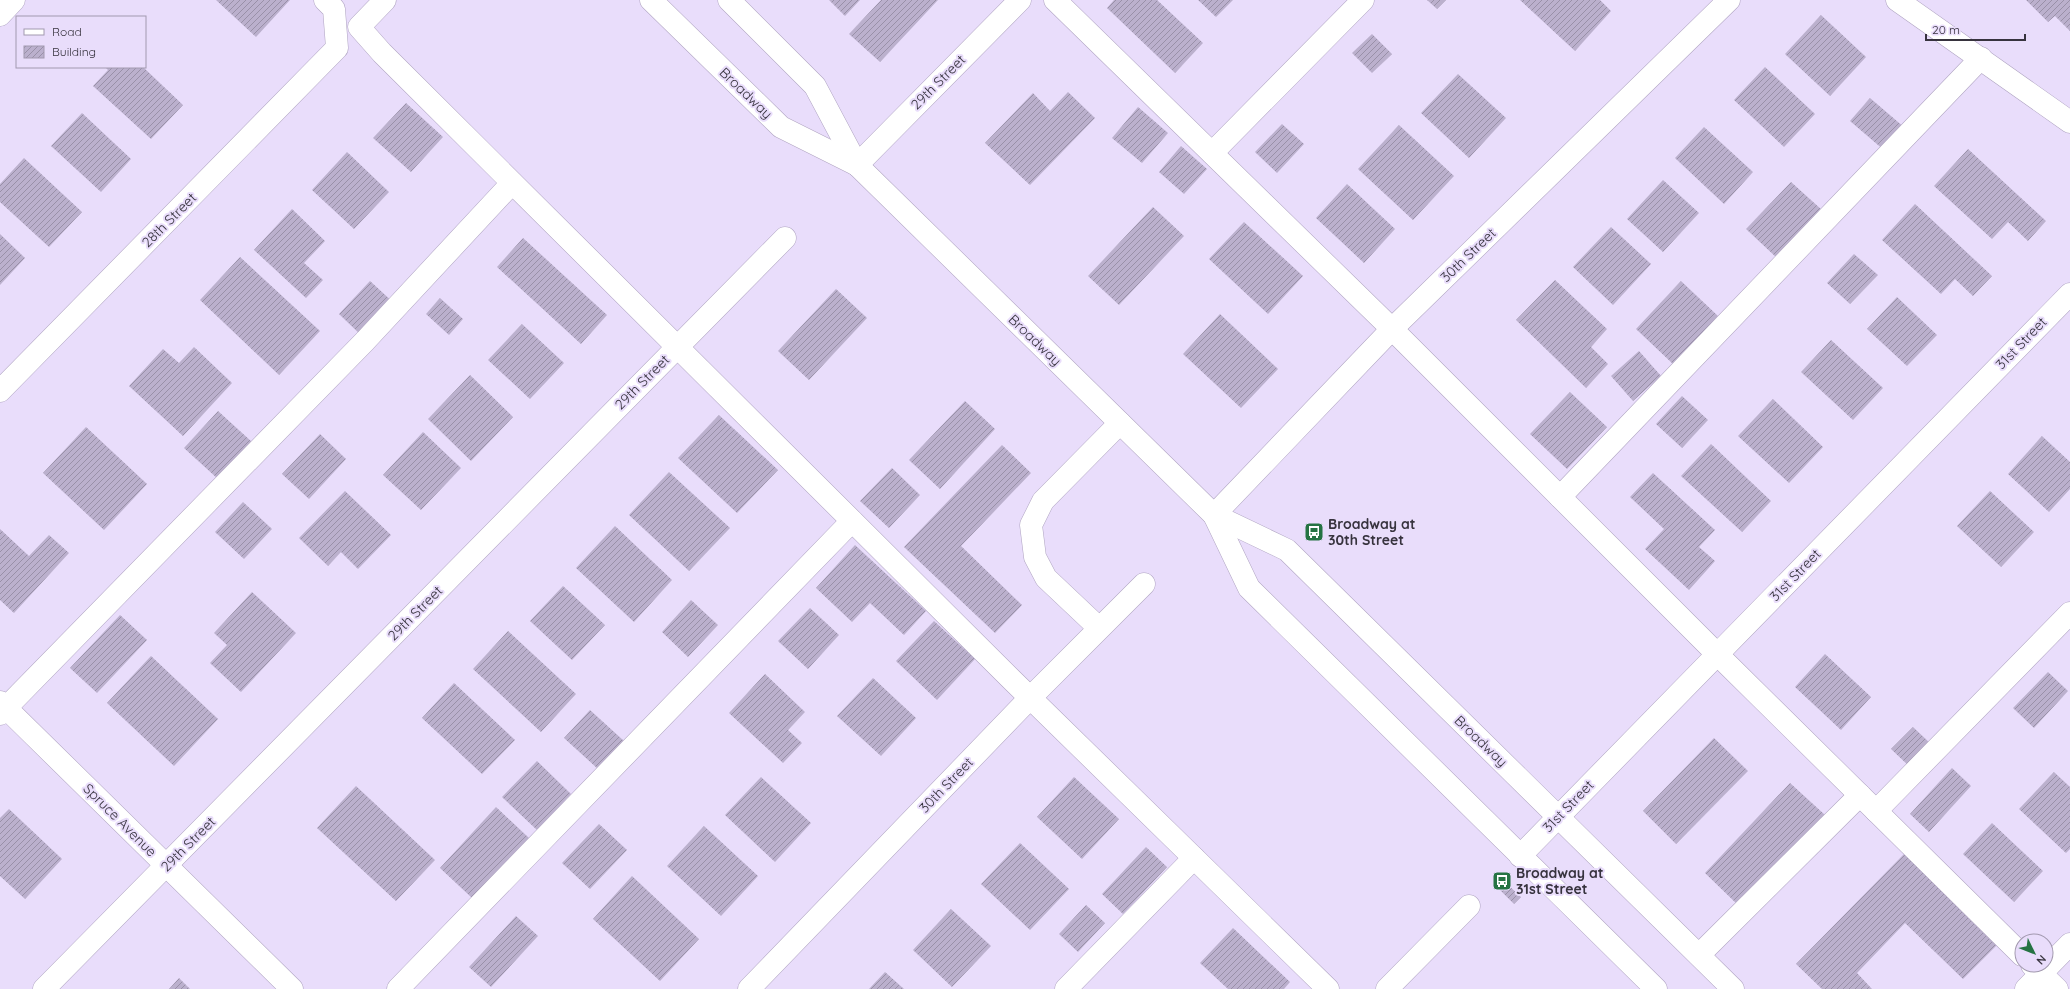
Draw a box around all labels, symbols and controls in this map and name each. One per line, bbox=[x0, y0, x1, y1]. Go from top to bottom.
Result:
legend bbox=[16, 16, 146, 68]
scale bar bbox=[1926, 16, 2025, 42]
text: 20 m bbox=[1932, 22, 1960, 37]
text: Road bbox=[52, 24, 82, 39]
text: Building bbox=[52, 44, 96, 59]
street label: 29th Street bbox=[907, 51, 969, 113]
street label: Broadway bbox=[716, 63, 776, 123]
street label: 28th Street bbox=[138, 189, 200, 251]
street label: 30th Street bbox=[1436, 224, 1500, 286]
street label: Broadway bbox=[1005, 310, 1065, 370]
street label: 31st Street bbox=[1992, 313, 2051, 373]
street label: 29th Street bbox=[611, 351, 673, 413]
place label: Broadway at 30th Street bbox=[1328, 515, 1416, 549]
bus stop icon: Broadway at 30th Street bbox=[1303, 521, 1325, 543]
street label: 31st Street bbox=[1766, 545, 1825, 605]
street label: 29th Street bbox=[384, 582, 446, 644]
street label: Broadway bbox=[1451, 711, 1511, 771]
street label: 30th Street bbox=[915, 753, 977, 817]
street label: 31st Street bbox=[1539, 776, 1598, 836]
street label: Spruce Avenue bbox=[79, 779, 161, 861]
street label: 29th Street bbox=[157, 813, 219, 875]
place label: Broadway at 31st Street bbox=[1516, 864, 1604, 898]
bus stop icon: Broadway at 31st Street bbox=[1491, 870, 1513, 892]
north arrow bbox=[2014, 933, 2054, 973]
text: N bbox=[2033, 952, 2049, 968]

